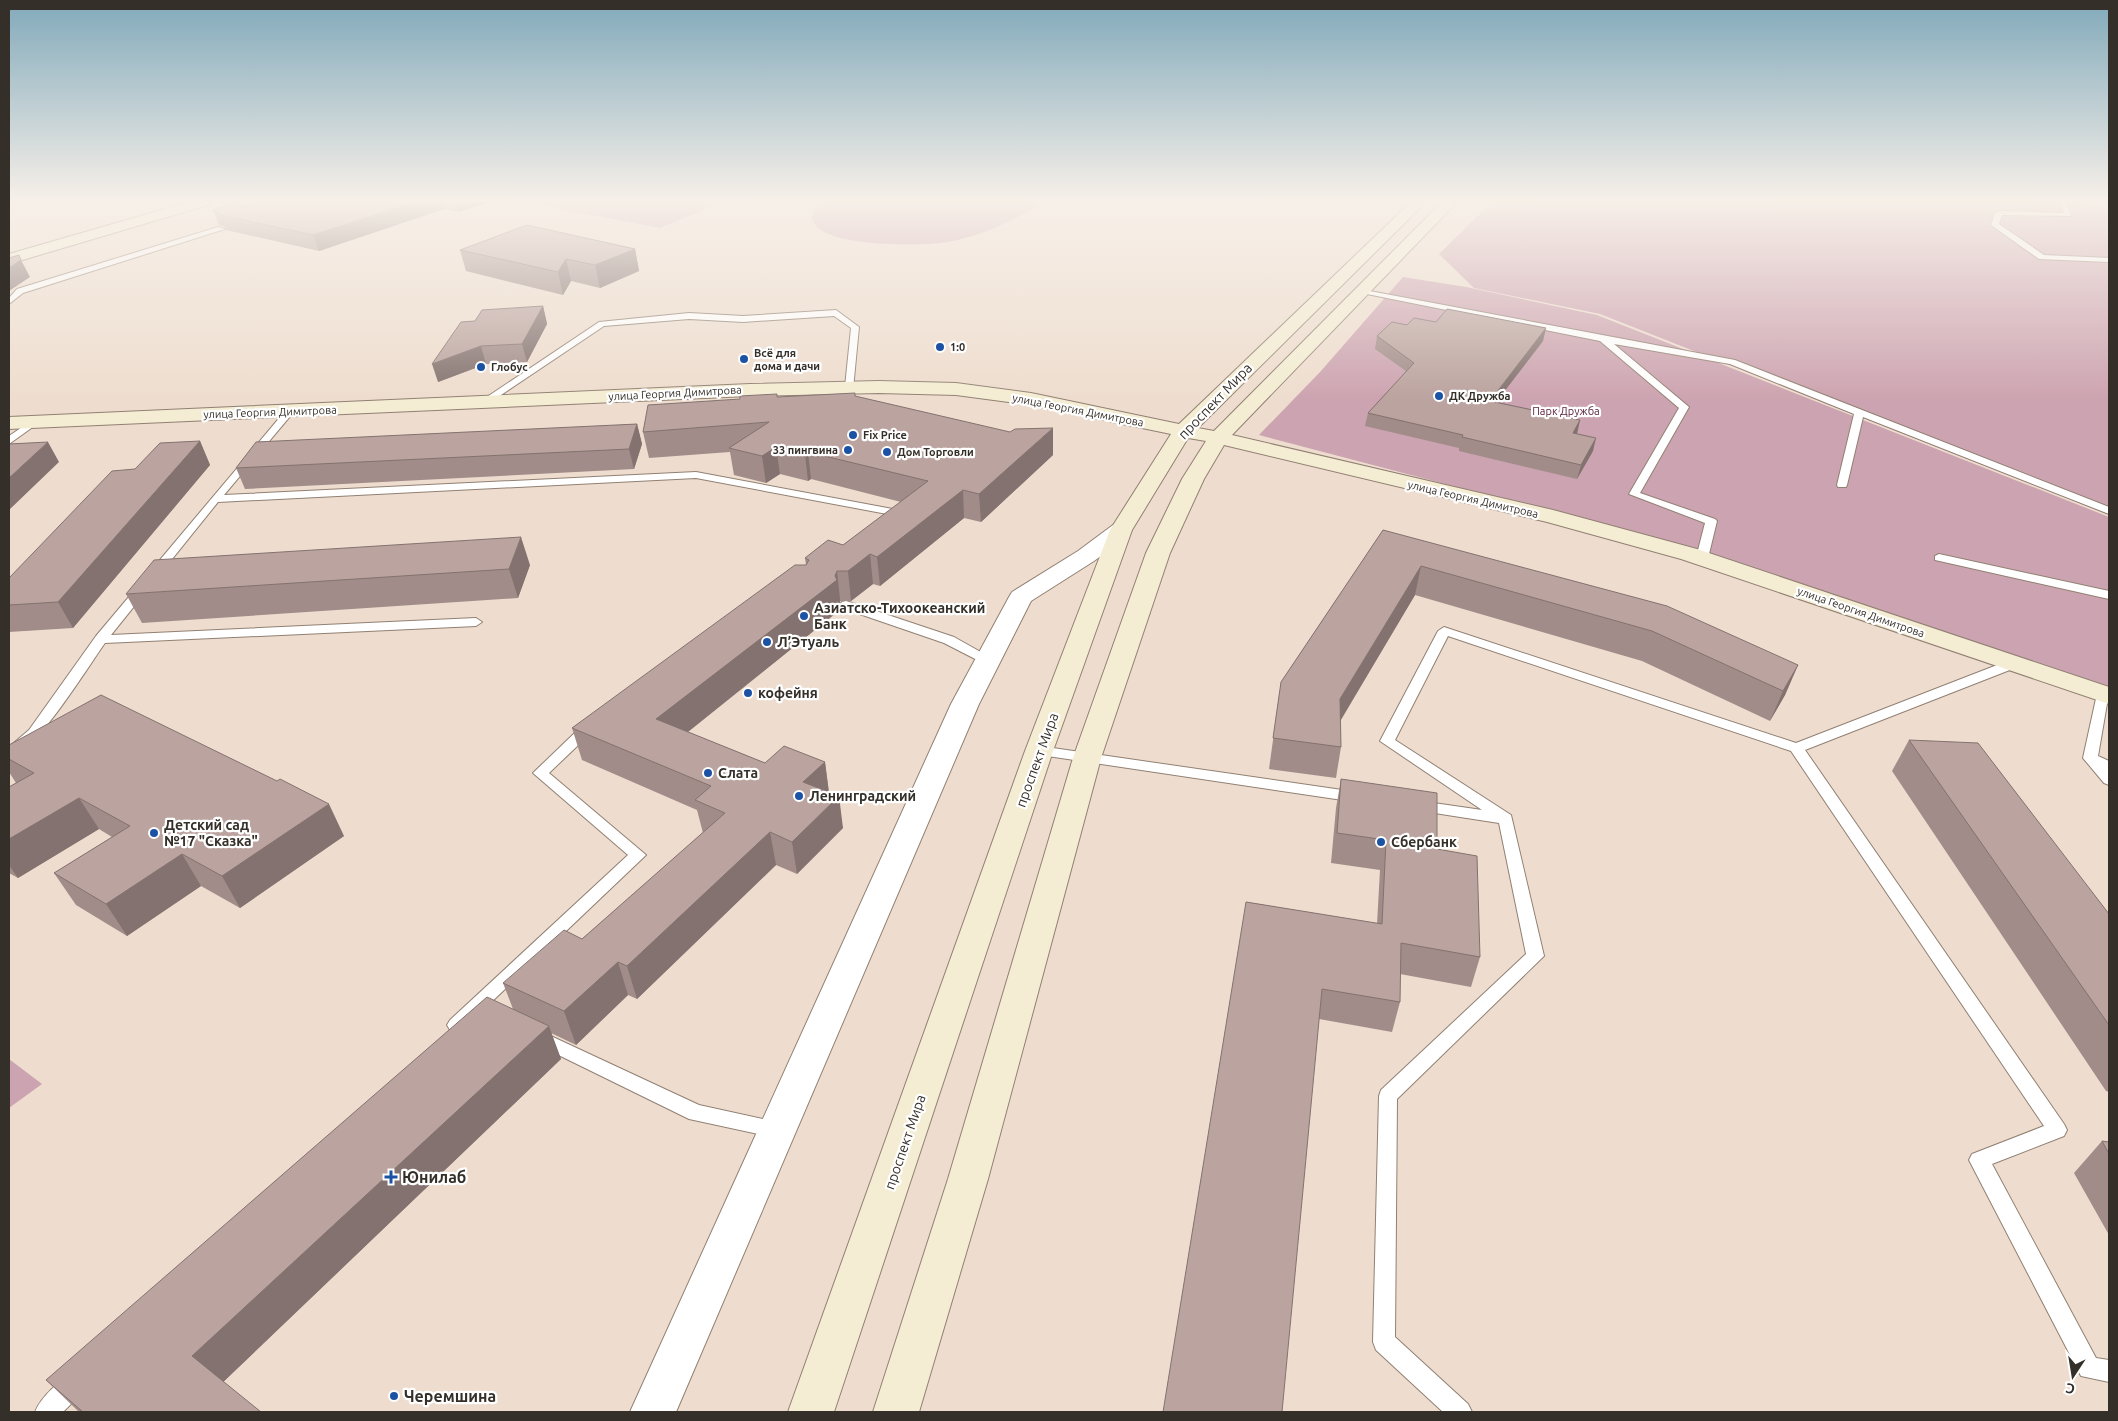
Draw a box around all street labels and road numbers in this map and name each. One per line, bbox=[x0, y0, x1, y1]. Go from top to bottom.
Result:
street label: проспект Мира bbox=[1175, 360, 1255, 442]
street label: улица Георгия Димитрова bbox=[608, 384, 742, 402]
street label: улица Георгия Димитрова bbox=[1011, 391, 1145, 429]
street label: улица Георгия Димитрова bbox=[203, 404, 337, 420]
street label: улица Георгия Димитрова bbox=[1407, 478, 1539, 520]
street label: улица Георгия Димитрова bbox=[1796, 585, 1926, 639]
street label: проспект Мира bbox=[1013, 711, 1061, 809]
street label: проспект Мира bbox=[881, 1092, 929, 1192]

